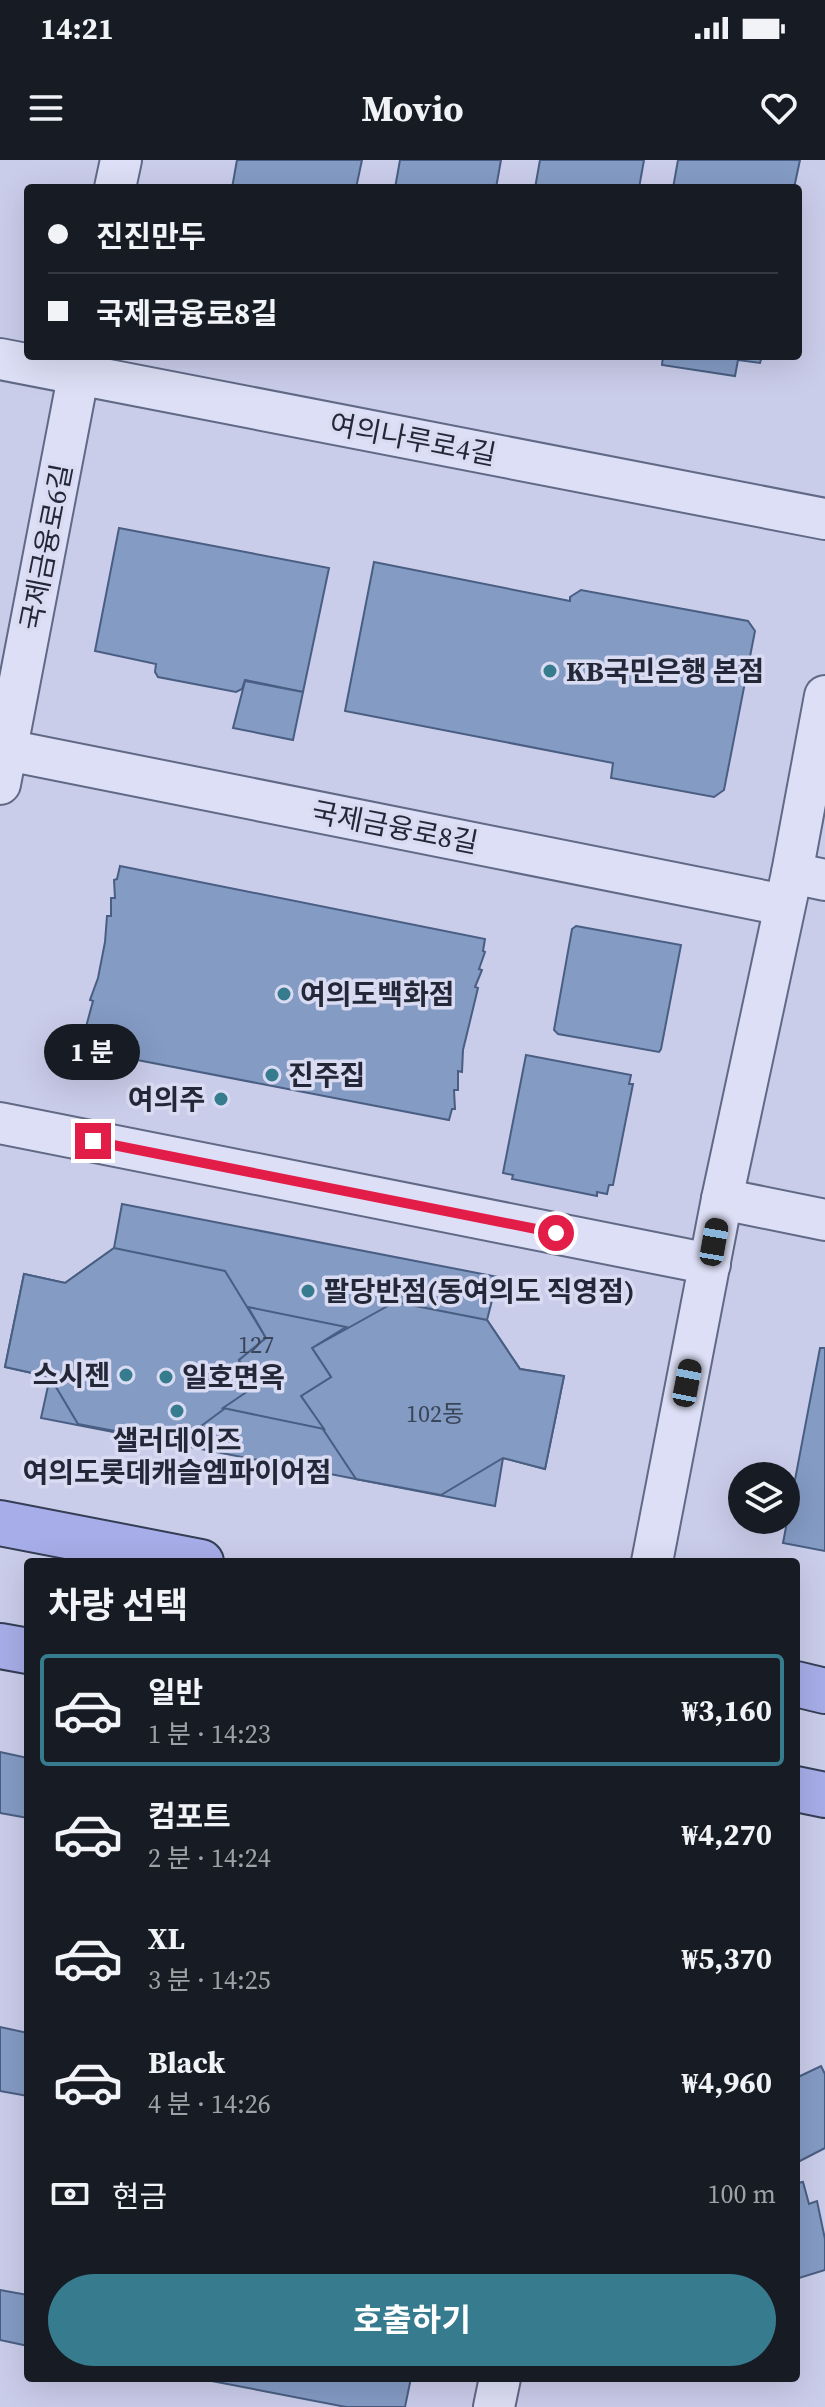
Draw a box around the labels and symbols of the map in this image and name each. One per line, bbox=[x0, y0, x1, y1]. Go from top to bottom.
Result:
street label: 여의나루로4길 bbox=[327, 404, 499, 474]
street label: 국제금융로6길 bbox=[11, 461, 81, 633]
place label: KB국민은행 본점 bbox=[566, 652, 764, 690]
marker: KB국민은행 본점 bbox=[541, 662, 559, 680]
street label: 국제금융로8길 bbox=[309, 792, 481, 862]
place label: 여의도백화점 bbox=[300, 975, 455, 1013]
marker: 여의도백화점 bbox=[275, 985, 293, 1003]
callout: 1 분 bbox=[45, 1025, 141, 1081]
place label: 진주집 bbox=[288, 1056, 365, 1094]
marker: 진주집 bbox=[263, 1066, 281, 1084]
place label: 여의주 bbox=[128, 1080, 205, 1118]
marker: 여의주 bbox=[212, 1090, 230, 1108]
route end bbox=[75, 1123, 111, 1159]
route start bbox=[538, 1215, 574, 1251]
car bbox=[698, 1216, 730, 1268]
place label: 팔당반점(동여의도 직영점) bbox=[324, 1272, 634, 1310]
marker: 팔당반점(동여의도 직영점) bbox=[299, 1282, 317, 1300]
house number: 127 bbox=[238, 1328, 274, 1361]
place label: 스시젠 bbox=[33, 1356, 110, 1394]
car bbox=[671, 1357, 703, 1409]
place label: 일호면옥 bbox=[182, 1358, 285, 1396]
marker: 스시젠 bbox=[117, 1366, 135, 1384]
marker: 일호면옥 bbox=[157, 1368, 175, 1386]
house number: 102동 bbox=[406, 1397, 464, 1430]
marker: 샐러데이즈 여의도롯데캐슬엠파이어점 bbox=[168, 1402, 186, 1420]
place label: 샐러데이즈 여의도롯데캐슬엠파이어점 bbox=[22, 1421, 332, 1491]

